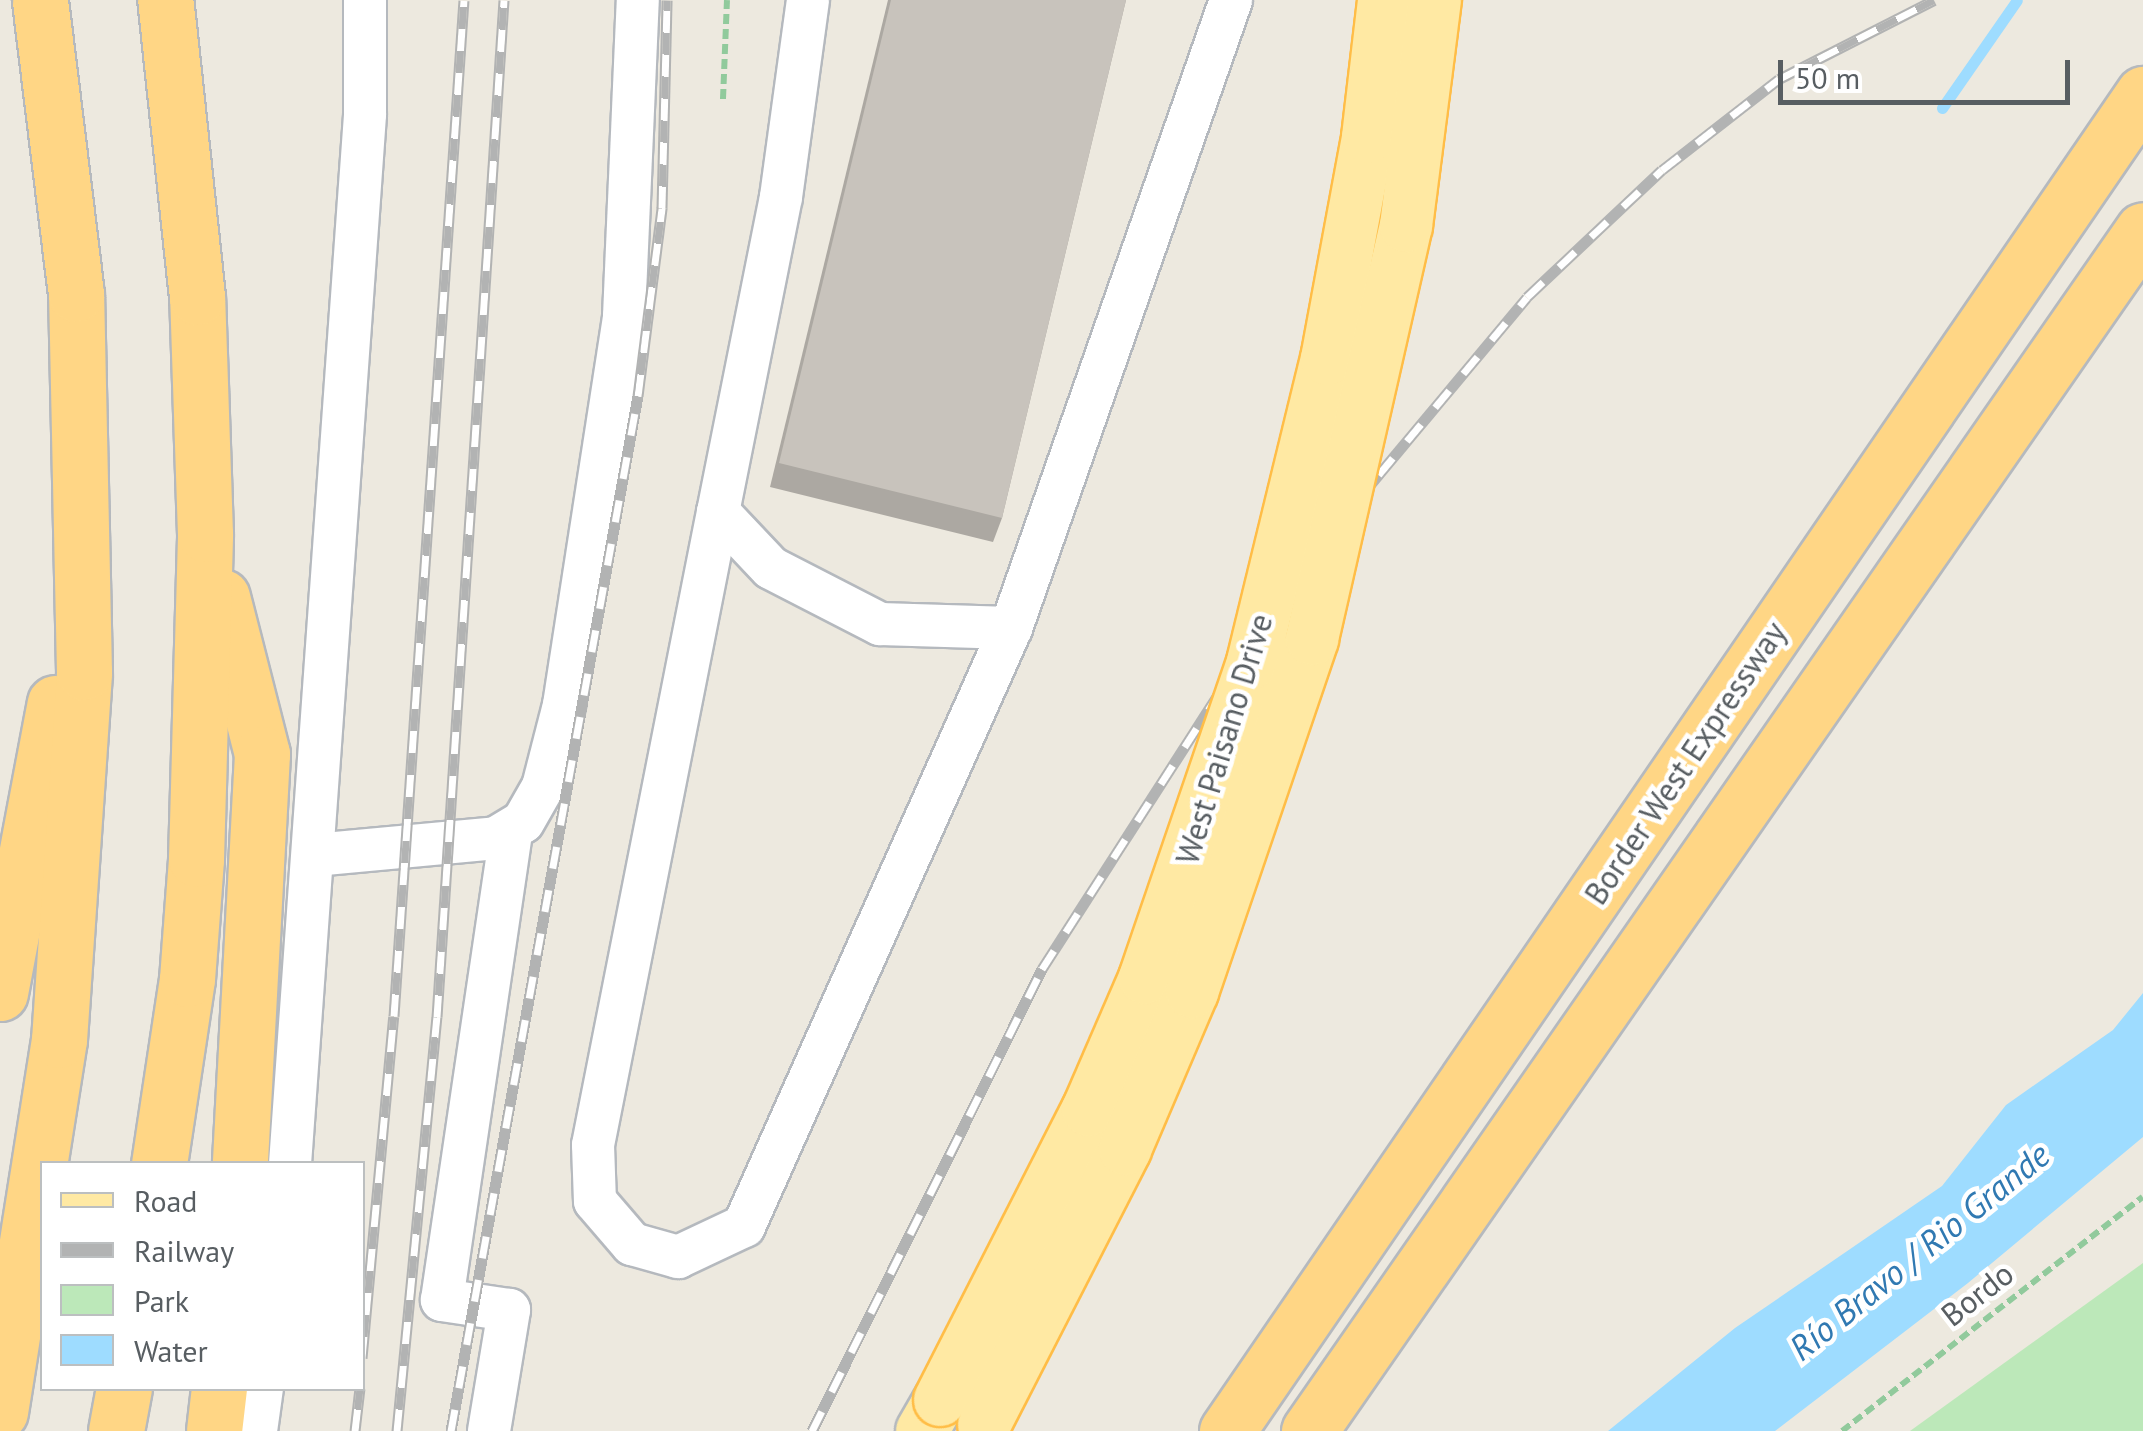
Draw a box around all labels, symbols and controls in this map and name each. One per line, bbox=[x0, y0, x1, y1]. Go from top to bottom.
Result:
scale bar bbox=[1783, 40, 2076, 102]
text: 50 m bbox=[1795, 58, 1860, 97]
street label: West Paisano Drive bbox=[1168, 609, 1280, 869]
street label: Border West Expressway bbox=[1576, 614, 1794, 912]
water label: Río Bravo / Rio Grande bbox=[1781, 1133, 2057, 1369]
legend bbox=[40, 1161, 365, 1391]
text: Road bbox=[134, 1181, 198, 1220]
text: Railway bbox=[134, 1231, 234, 1270]
street label: Bordo bbox=[1933, 1254, 2021, 1334]
text: Park bbox=[134, 1281, 189, 1320]
text: Water bbox=[134, 1331, 208, 1370]

